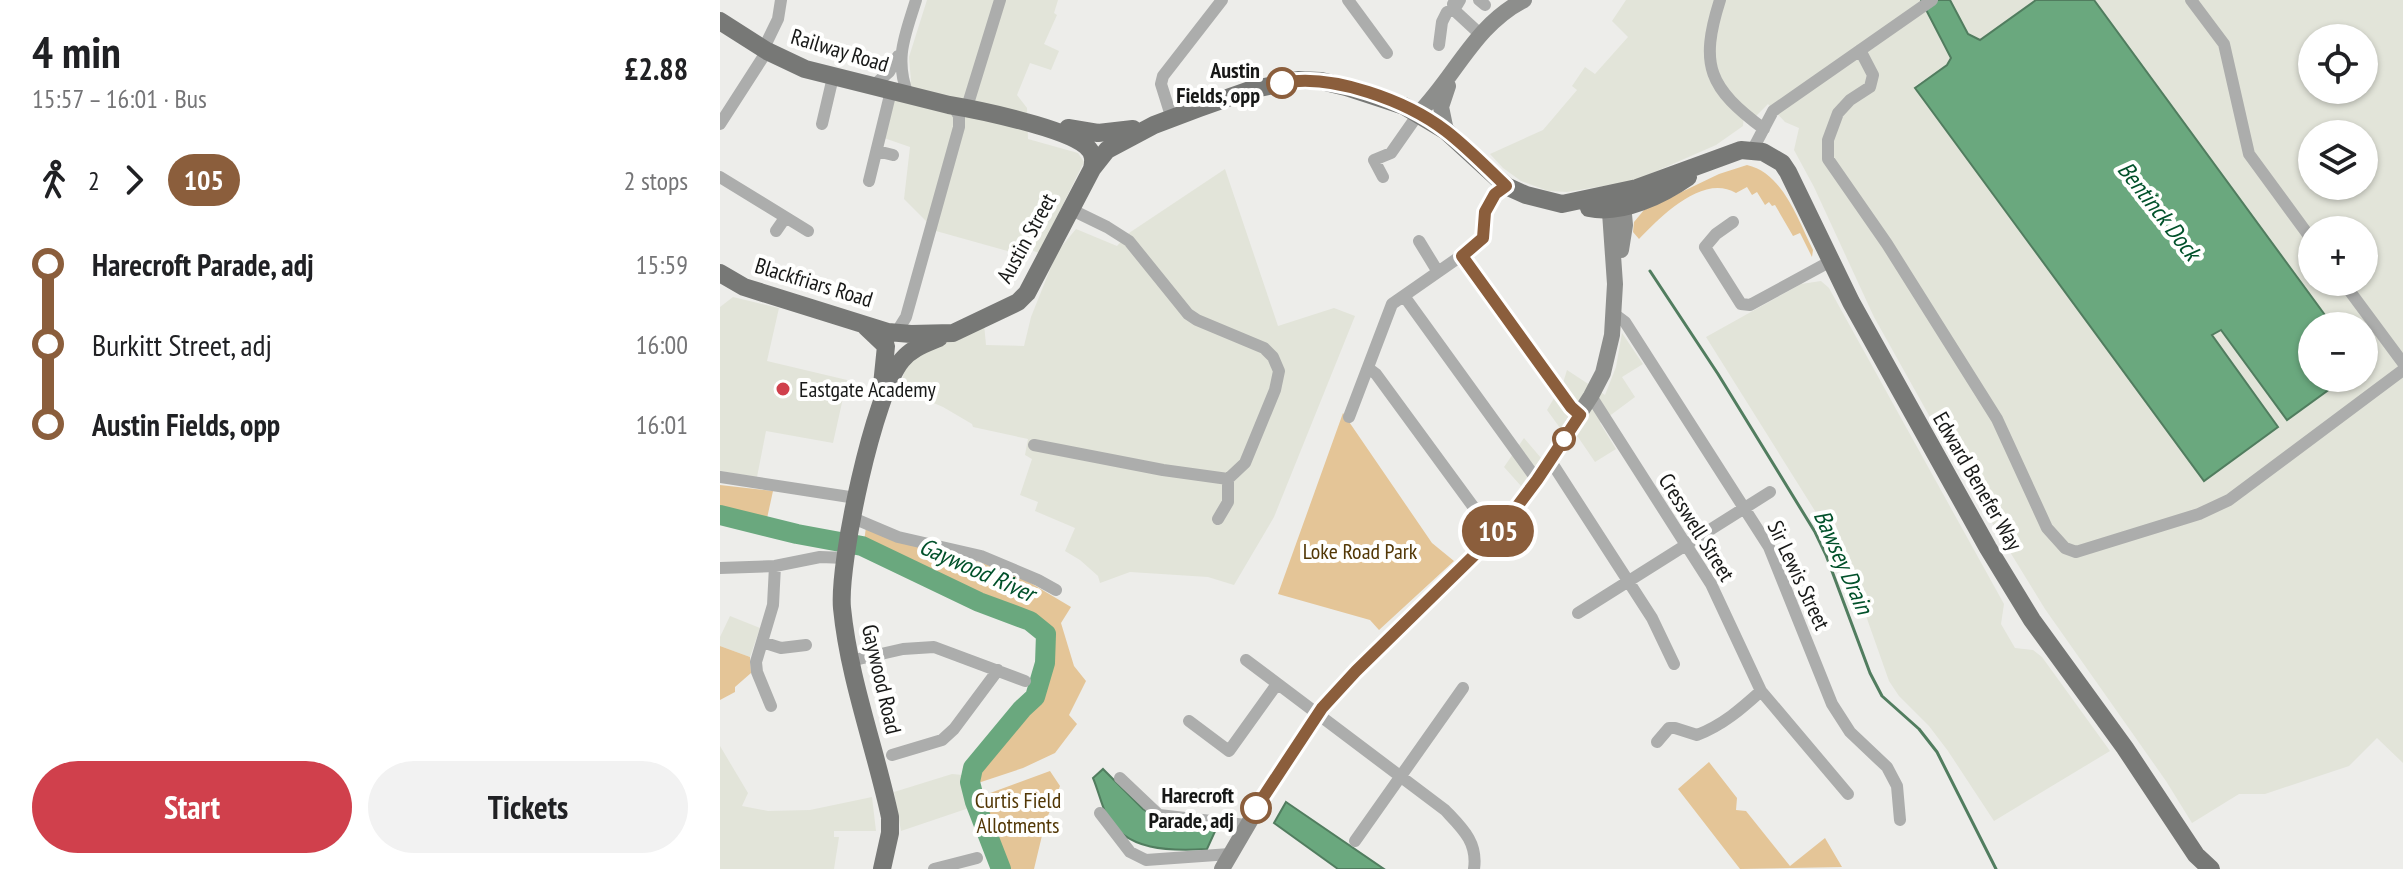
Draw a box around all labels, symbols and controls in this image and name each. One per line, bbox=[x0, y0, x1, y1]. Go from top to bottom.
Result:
street label: Railway Road bbox=[788, 22, 892, 78]
text: 4 min bbox=[32, 23, 121, 80]
map controls bbox=[2298, 24, 2378, 392]
button: locate bbox=[2298, 24, 2378, 104]
text: £2.88 bbox=[624, 49, 688, 88]
place label: Austin Fields, opp bbox=[1176, 56, 1260, 109]
marker: Austin Fields, opp bbox=[1267, 68, 1297, 98]
text: 15:57 – 16:01 · Bus bbox=[32, 82, 207, 115]
button: layers bbox=[2298, 120, 2378, 200]
water label: Bentinck Dock bbox=[2111, 155, 2209, 269]
icon: walk bbox=[32, 158, 76, 202]
icon: forward bbox=[112, 158, 156, 202]
text: 105 bbox=[184, 161, 224, 198]
text: 2 bbox=[88, 164, 100, 197]
text: 2 stops bbox=[624, 164, 688, 197]
street label: Austin Street bbox=[990, 188, 1062, 288]
button: + bbox=[2298, 216, 2378, 296]
text: Harecroft Parade, adj bbox=[92, 245, 314, 284]
text: 15:59 bbox=[636, 248, 688, 281]
street label: Blackfriars Road bbox=[752, 251, 876, 313]
button: − bbox=[2298, 312, 2378, 392]
text: Burkitt Street, adj bbox=[92, 325, 272, 364]
text: 16:00 bbox=[636, 328, 688, 361]
place label: Eastgate Academy bbox=[799, 375, 937, 403]
marker: Eastgate Academy bbox=[774, 380, 792, 398]
text: Austin Fields, opp bbox=[92, 405, 280, 444]
street label: Edward Benefer Way bbox=[1927, 407, 2029, 556]
text: 16:01 bbox=[636, 408, 688, 441]
unlabelled marker bbox=[1553, 428, 1575, 450]
street label: Cresswell Street bbox=[1653, 468, 1741, 586]
line badge: 105 bbox=[1452, 505, 1544, 557]
water label: Bawsey Drain bbox=[1807, 505, 1881, 620]
text: 105 bbox=[1478, 512, 1518, 549]
street label: Sir Lewis Street bbox=[1762, 516, 1836, 634]
water label: Gaywood River bbox=[915, 530, 1043, 610]
park label: Loke Road Park bbox=[1303, 537, 1418, 565]
street label: Gaywood Road bbox=[856, 621, 908, 737]
button: Start bbox=[32, 761, 352, 853]
button: Tickets bbox=[368, 761, 688, 853]
place label: Harecroft Parade, adj bbox=[1148, 781, 1235, 834]
park label: Curtis Field Allotments bbox=[975, 786, 1061, 839]
marker: Harecroft Parade, adj bbox=[1241, 793, 1271, 823]

